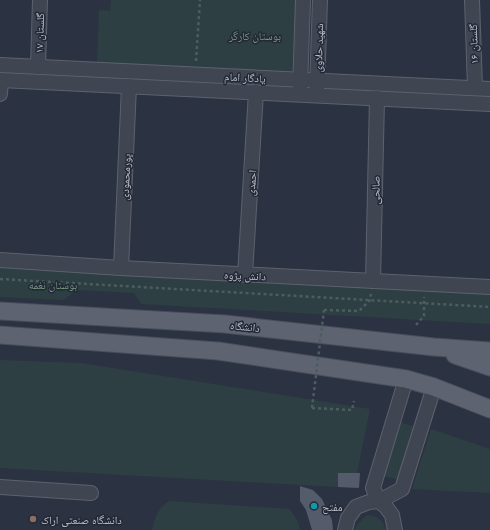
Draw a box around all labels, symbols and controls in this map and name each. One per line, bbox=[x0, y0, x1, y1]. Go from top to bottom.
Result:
street label: گلستان ۱۷ bbox=[31, 12, 47, 53]
street label: شهید حلاوی bbox=[310, 23, 326, 73]
street label: گلستان ۱۶ bbox=[465, 23, 481, 64]
park label: بوستان کارگر bbox=[228, 28, 281, 43]
street label: یادگار امام bbox=[224, 68, 267, 86]
street label: پورمحمودی bbox=[116, 153, 134, 201]
street label: احمدی bbox=[243, 169, 259, 197]
street label: صالحی bbox=[367, 176, 383, 204]
street label: دانش پژوه bbox=[224, 266, 267, 284]
park label: بوستان نغمه bbox=[29, 277, 77, 292]
street label: دانشگاه bbox=[229, 317, 261, 335]
place label: مفتح bbox=[322, 499, 343, 514]
marker: مفتح bbox=[309, 501, 319, 511]
place label: دانشگاه صنعتی اراک bbox=[41, 512, 122, 527]
marker: دانشگاه صنعتی اراک bbox=[28, 514, 38, 524]

